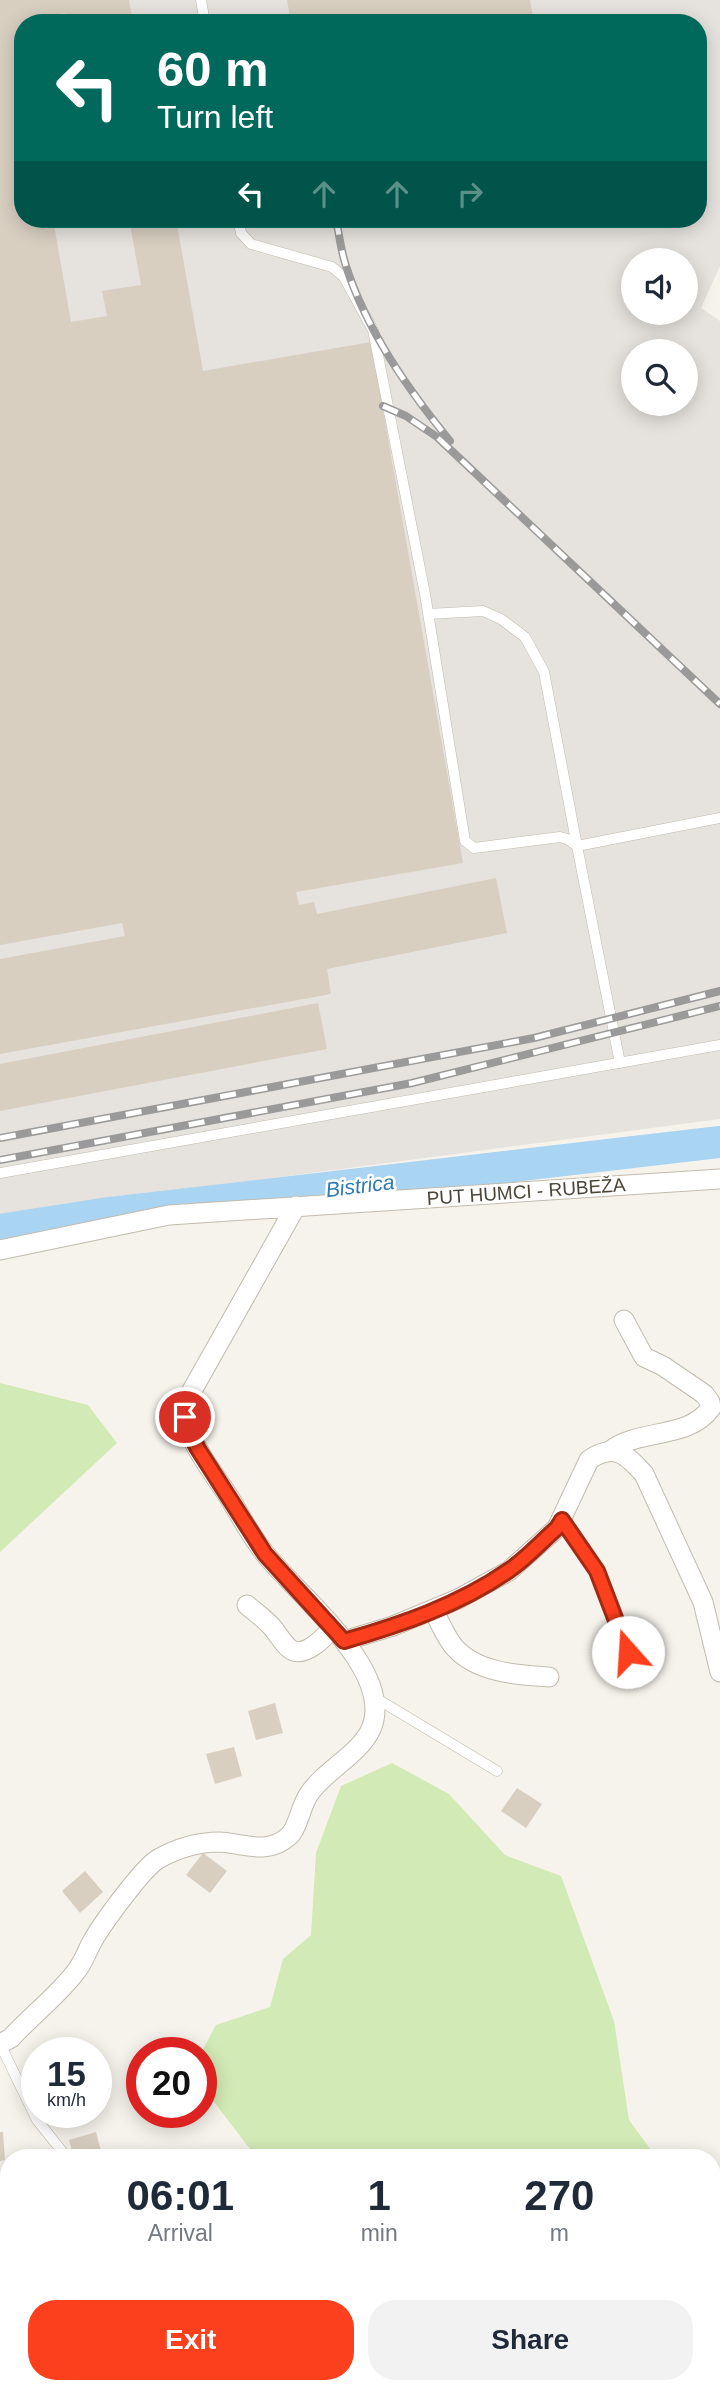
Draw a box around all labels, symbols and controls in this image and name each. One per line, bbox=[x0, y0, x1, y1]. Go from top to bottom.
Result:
icon: left bbox=[42, 42, 133, 133]
text: 60 m bbox=[157, 42, 269, 96]
text: Turn left bbox=[157, 99, 273, 135]
icon: left bbox=[232, 175, 270, 213]
icon: ahead bbox=[305, 175, 343, 213]
icon: ahead bbox=[378, 175, 416, 213]
icon: right bbox=[451, 175, 489, 213]
map controls bbox=[621, 248, 698, 416]
button: sound bbox=[621, 248, 698, 325]
button: search bbox=[621, 339, 698, 416]
water label: Bistrica bbox=[324, 1170, 396, 1201]
street label: PUT HUMCI - RUBEŽA bbox=[426, 1174, 626, 1209]
pin bbox=[155, 1387, 215, 1447]
icon: arrive bbox=[166, 1398, 204, 1436]
position arrow bbox=[591, 1615, 665, 1689]
speed limit sign: 20 bbox=[126, 2037, 217, 2128]
text: 15 bbox=[47, 2054, 86, 2093]
text: km/h bbox=[47, 2090, 86, 2110]
text: 06:01 bbox=[127, 2172, 234, 2219]
text: 1 bbox=[367, 2172, 391, 2219]
text: 270 bbox=[524, 2172, 594, 2219]
text: Arrival bbox=[148, 2220, 213, 2246]
text: min bbox=[361, 2220, 398, 2246]
text: m bbox=[550, 2220, 569, 2246]
button: Exit bbox=[28, 2300, 354, 2380]
button: Share bbox=[368, 2300, 693, 2380]

